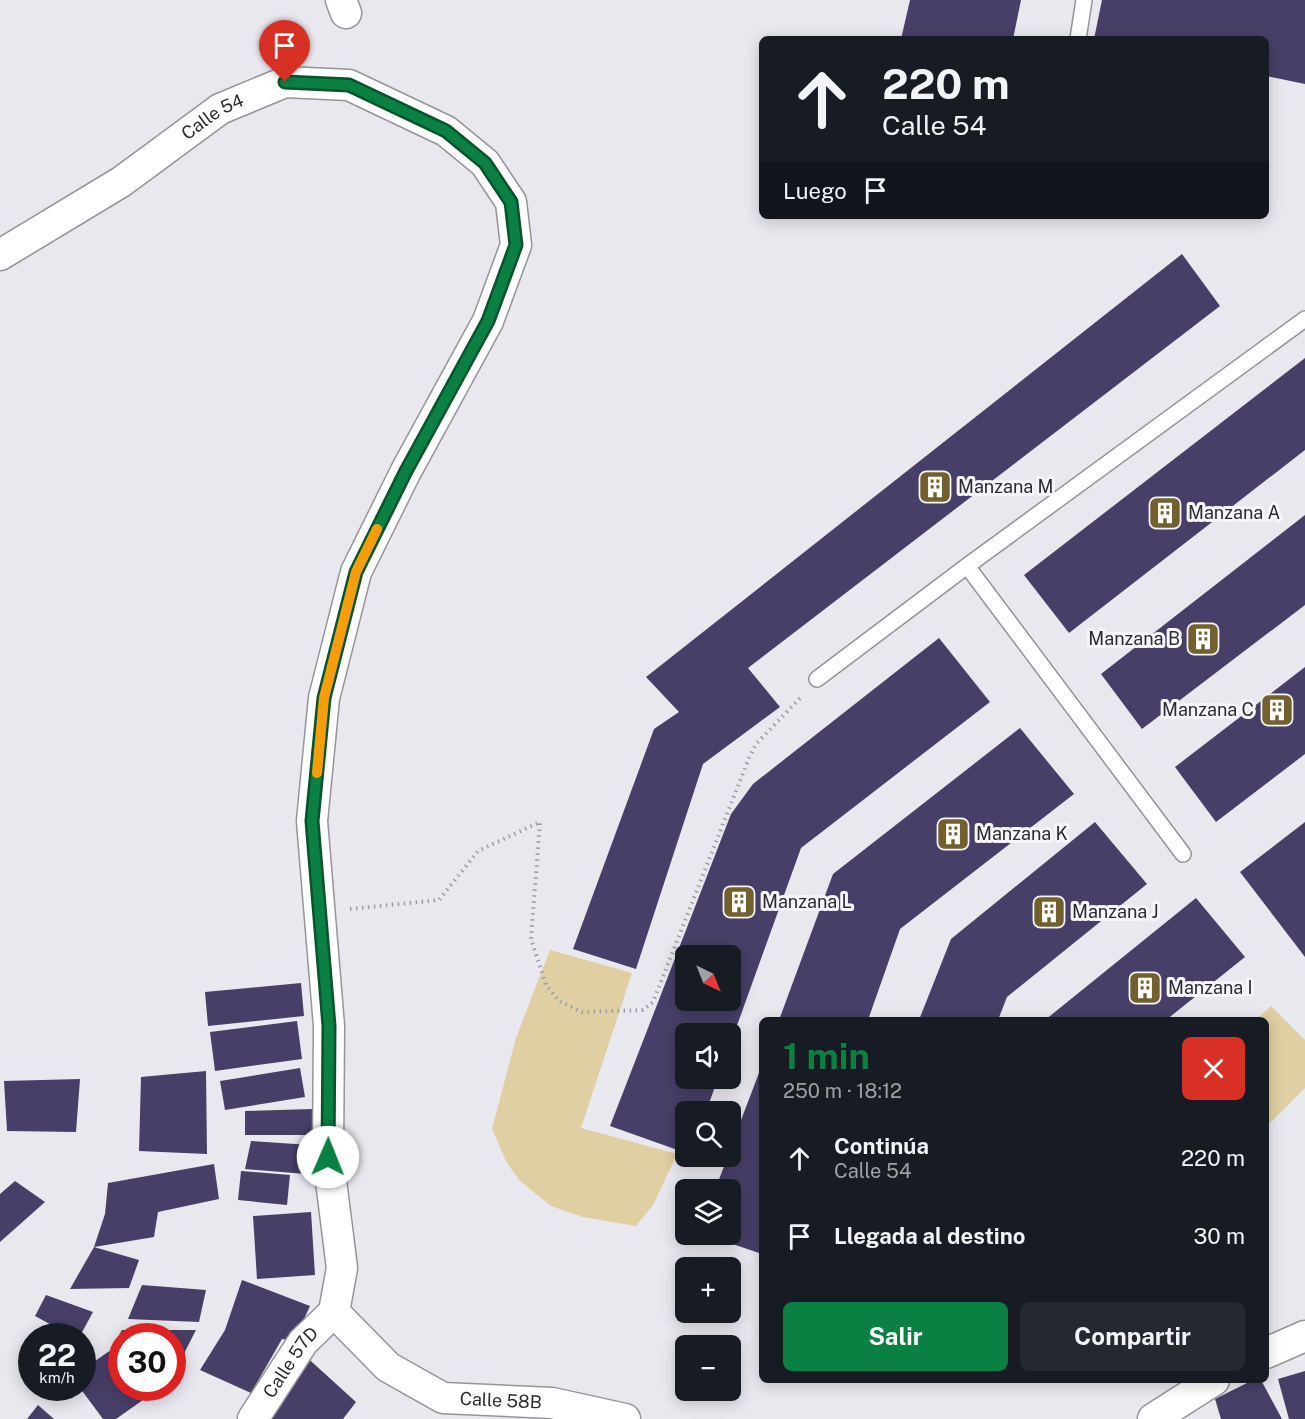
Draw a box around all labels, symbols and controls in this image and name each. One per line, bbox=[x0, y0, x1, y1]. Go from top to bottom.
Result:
pin bbox=[259, 20, 310, 82]
icon: arrive bbox=[268, 29, 301, 62]
text: 220 m bbox=[882, 59, 1010, 108]
icon: ahead bbox=[783, 60, 861, 138]
street label: Calle 54 bbox=[177, 89, 247, 144]
text: Calle 54 bbox=[882, 109, 987, 141]
icon: arrive bbox=[859, 174, 892, 207]
text: Luego bbox=[783, 178, 847, 204]
building icon: Manzana M bbox=[917, 469, 953, 505]
place label: Manzana M bbox=[958, 476, 1054, 497]
building icon: Manzana A bbox=[1147, 495, 1183, 531]
place label: Manzana A bbox=[1188, 502, 1281, 523]
building icon: Manzana B bbox=[1185, 621, 1221, 657]
place label: Manzana B bbox=[1088, 628, 1180, 649]
building icon: Manzana C bbox=[1259, 692, 1295, 728]
place label: Manzana C bbox=[1162, 699, 1254, 720]
building icon: Manzana K bbox=[935, 816, 971, 852]
place label: Manzana K bbox=[976, 823, 1068, 844]
building icon: Manzana L bbox=[721, 884, 757, 920]
place label: Manzana L bbox=[762, 891, 852, 912]
building icon: Manzana J bbox=[1031, 894, 1067, 930]
place label: Manzana J bbox=[1072, 901, 1159, 922]
north arrow bbox=[675, 945, 741, 1011]
map controls bbox=[675, 945, 741, 1401]
building icon: Manzana I bbox=[1127, 970, 1163, 1006]
place label: Manzana I bbox=[1168, 977, 1253, 998]
button: sound bbox=[675, 1023, 741, 1089]
text: 1 min bbox=[783, 1035, 870, 1077]
button: close bbox=[1182, 1037, 1245, 1100]
text: 250 m · 18:12 bbox=[783, 1079, 902, 1103]
button: search bbox=[675, 1101, 741, 1167]
position arrow bbox=[296, 1125, 360, 1189]
text: Continúa bbox=[834, 1133, 929, 1159]
icon: ahead bbox=[783, 1142, 816, 1175]
text: 220 m bbox=[1181, 1145, 1245, 1171]
text: Calle 54 bbox=[834, 1159, 911, 1183]
button: layers bbox=[675, 1179, 741, 1245]
icon: arrive bbox=[783, 1220, 816, 1253]
text: Llegada al destino bbox=[834, 1223, 1025, 1249]
text: 30 m bbox=[1193, 1223, 1245, 1249]
button: + bbox=[675, 1257, 741, 1323]
button: Salir bbox=[783, 1302, 1008, 1371]
button: Compartir bbox=[1020, 1302, 1245, 1371]
street label: Calle 57D bbox=[259, 1322, 322, 1402]
speed limit sign: 30 bbox=[108, 1323, 186, 1401]
button: − bbox=[675, 1335, 741, 1401]
text: 22 bbox=[38, 1337, 76, 1373]
text: km/h bbox=[39, 1369, 75, 1386]
street label: Calle 58B bbox=[459, 1388, 542, 1413]

